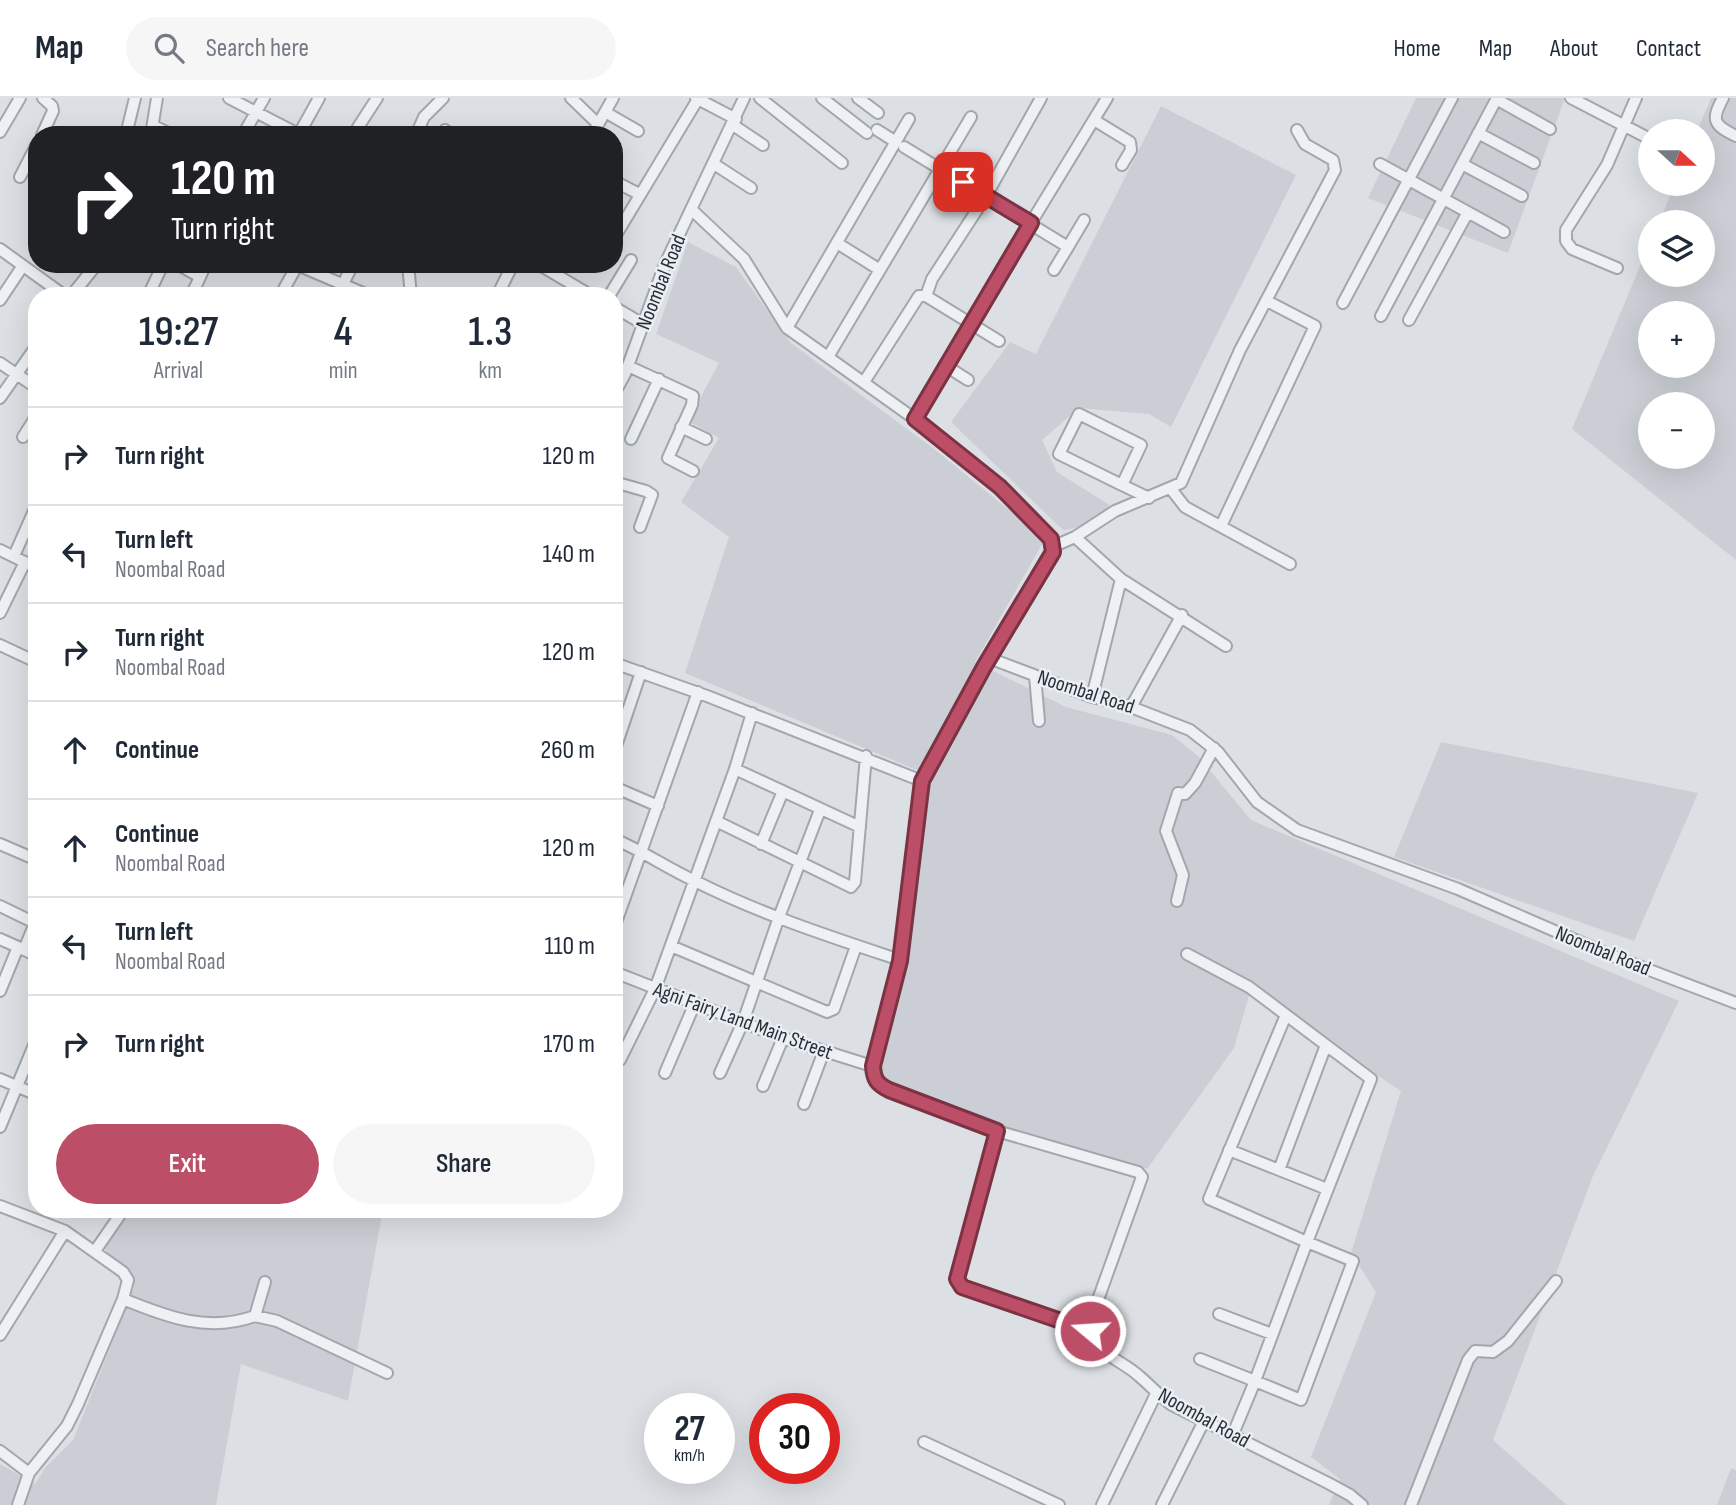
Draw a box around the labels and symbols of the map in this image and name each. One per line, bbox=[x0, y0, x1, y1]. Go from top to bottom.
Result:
north arrow bbox=[1638, 119, 1715, 196]
pin bbox=[933, 152, 993, 212]
street label: Noombal Road bbox=[631, 231, 691, 333]
street label: Noombal Road bbox=[1034, 665, 1138, 719]
street label: Noombal Road bbox=[1552, 921, 1654, 981]
street label: Agni Fairy Land Main Street bbox=[649, 977, 836, 1065]
position arrow bbox=[1053, 1294, 1127, 1368]
street label: Noombal Road bbox=[1154, 1383, 1254, 1453]
speed limit sign: 30 bbox=[749, 1393, 840, 1484]

